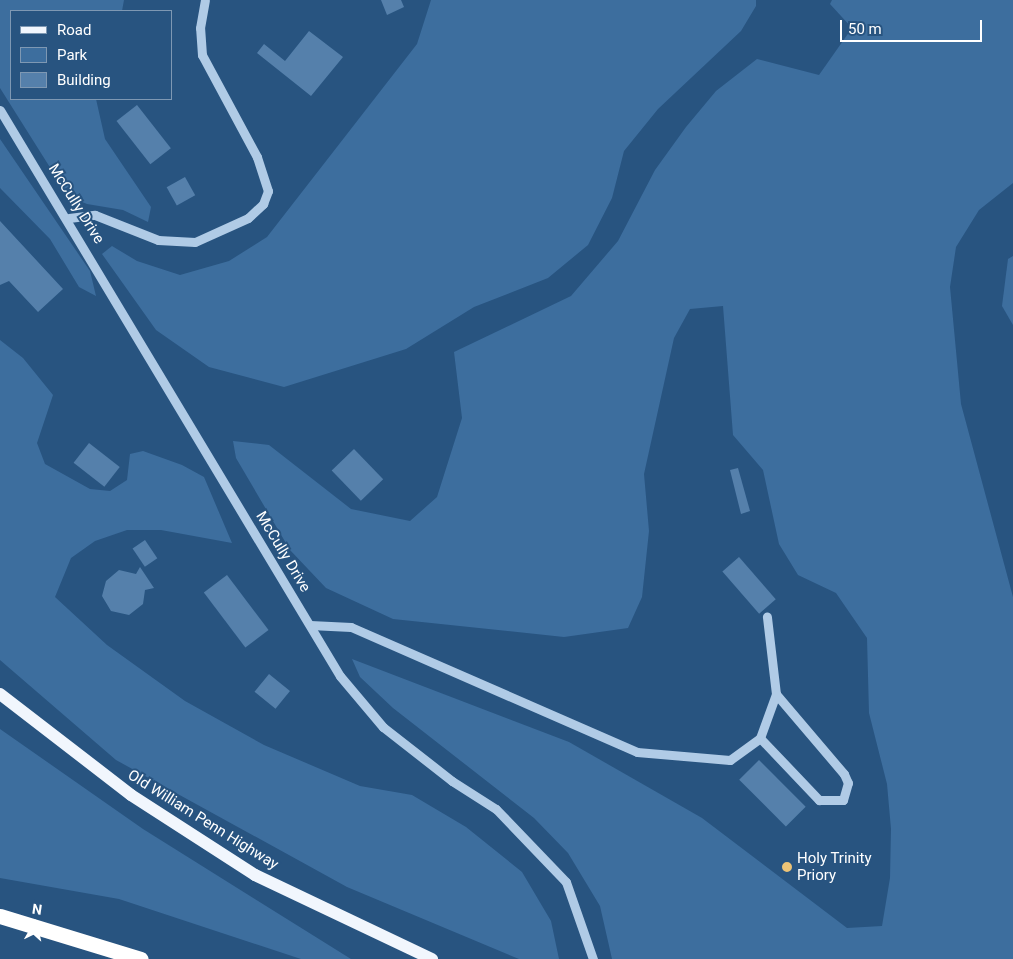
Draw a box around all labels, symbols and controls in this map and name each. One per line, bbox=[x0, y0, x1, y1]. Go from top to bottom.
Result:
legend bbox=[10, 10, 172, 100]
scale bar bbox=[843, 10, 986, 42]
text: 50 m bbox=[848, 20, 882, 38]
text: Road bbox=[57, 21, 91, 39]
text: Park bbox=[57, 46, 87, 64]
text: Building bbox=[57, 71, 111, 89]
street label: McCully Drive bbox=[44, 161, 108, 247]
street label: McCully Drive bbox=[252, 508, 314, 596]
street label: Old William Penn Highway bbox=[124, 766, 282, 874]
place label: Holy Trinity Priory bbox=[797, 849, 872, 884]
marker: Holy Trinity Priory bbox=[781, 861, 793, 873]
north arrow bbox=[10, 899, 60, 949]
text: N bbox=[31, 901, 43, 918]

